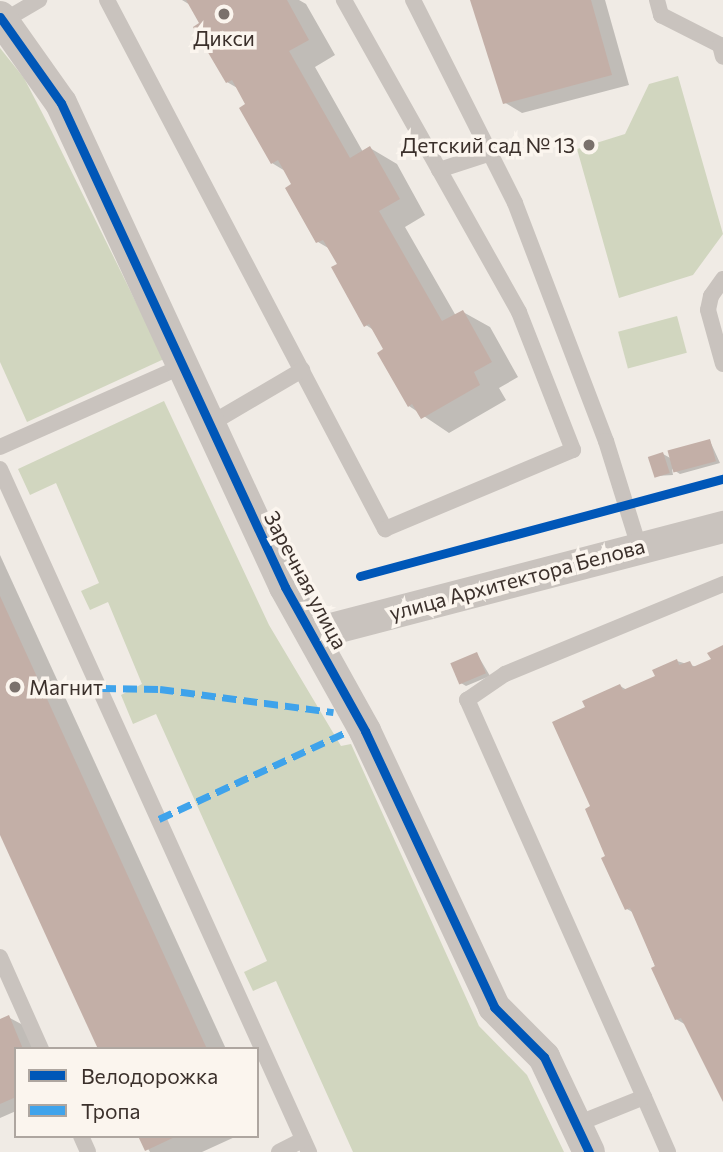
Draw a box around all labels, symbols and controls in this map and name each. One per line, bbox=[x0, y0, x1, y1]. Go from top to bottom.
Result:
marker: Дикси bbox=[216, 6, 232, 22]
place label: Дикси bbox=[193, 25, 255, 51]
place label: Детский сад № 13 bbox=[401, 132, 575, 158]
marker: Детский сад № 13 bbox=[581, 137, 597, 153]
street label: Заречная улица bbox=[259, 507, 353, 653]
street label: улица Архитектора Белова bbox=[386, 533, 648, 625]
place label: Магнит bbox=[29, 674, 103, 700]
marker: Магнит bbox=[7, 679, 23, 695]
legend bbox=[14, 1047, 259, 1138]
text: Велодорожка bbox=[81, 1063, 218, 1088]
text: Тропа bbox=[81, 1098, 140, 1123]

